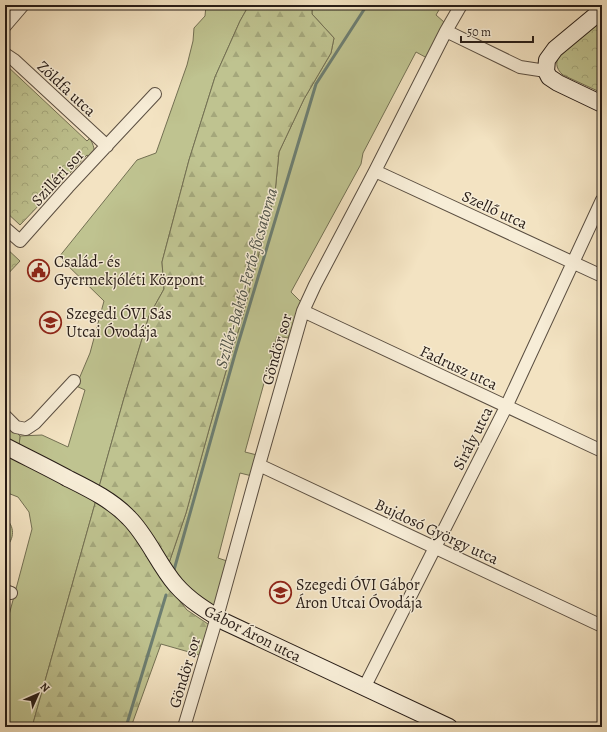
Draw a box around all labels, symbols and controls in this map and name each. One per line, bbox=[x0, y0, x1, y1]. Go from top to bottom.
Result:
scale bar bbox=[461, 18, 533, 44]
text: 50 m bbox=[467, 24, 491, 40]
street label: Zöldfa utca bbox=[32, 56, 101, 122]
street label: Szilléri sor bbox=[26, 144, 89, 211]
water label: Szillér-Baktó-Fertő-főcsatorna bbox=[210, 185, 283, 371]
street label: Szellő utca bbox=[458, 185, 531, 235]
place label: Család- és Gyermekjóléti Központ bbox=[54, 251, 204, 291]
public building icon: Család- és Gyermekjóléti Központ bbox=[25, 257, 51, 283]
place label: Szegedi ÓVI Sás Utcai Óvodája bbox=[66, 303, 172, 343]
school or university icon: Szegedi ÓVI Sás Utcai Óvodája bbox=[38, 309, 64, 335]
street label: Göndör sor bbox=[256, 311, 298, 388]
street label: Fadrusz utca bbox=[416, 340, 501, 396]
street label: Sirály utca bbox=[448, 402, 498, 474]
street label: Bujdosó György utca bbox=[371, 494, 502, 570]
place label: Szegedi ÓVI Gábor Áron Utcai Óvodája bbox=[295, 574, 423, 614]
school or university icon: Szegedi ÓVI Gábor Áron Utcai Óvodája bbox=[268, 580, 294, 606]
street label: Gábor Áron utca bbox=[200, 600, 305, 668]
street label: Göndör sor bbox=[164, 634, 206, 711]
north arrow bbox=[18, 674, 58, 714]
text: N bbox=[37, 679, 53, 695]

